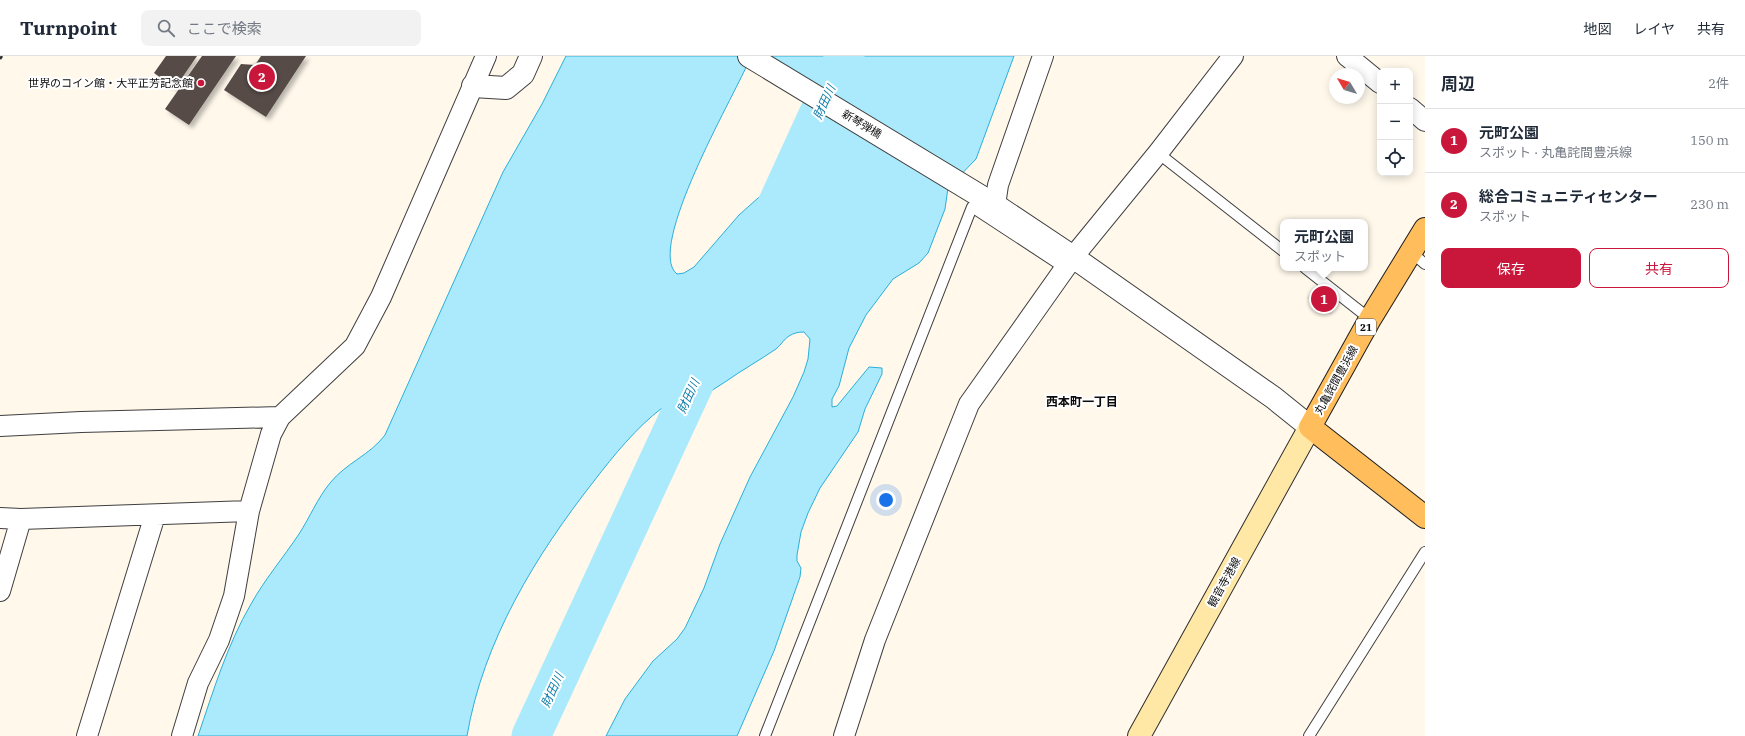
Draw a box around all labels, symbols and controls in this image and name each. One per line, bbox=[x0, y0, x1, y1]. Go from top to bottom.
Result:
search box bbox=[141, 10, 421, 46]
text: Turnpoint bbox=[20, 16, 117, 40]
icon: search bbox=[155, 17, 177, 39]
text: ここで検索 bbox=[187, 19, 262, 38]
text: 地図 bbox=[1583, 20, 1611, 38]
text: レイヤ bbox=[1633, 20, 1675, 38]
text: 共有 bbox=[1697, 20, 1725, 38]
pin: 2 bbox=[249, 62, 275, 92]
north arrow bbox=[1329, 68, 1365, 104]
map controls bbox=[1377, 68, 1413, 176]
button: + bbox=[1377, 68, 1413, 104]
text: 周辺 bbox=[1441, 73, 1475, 95]
text: 2件 bbox=[1708, 75, 1729, 92]
place label: 世界のコイン館・大平正芳記念館 bbox=[28, 76, 193, 90]
marker: 世界のコイン館・大平正芳記念館 bbox=[196, 78, 206, 88]
water label: 財田川 bbox=[810, 81, 839, 121]
button: − bbox=[1377, 104, 1413, 140]
street label: 新琴弾橋 bbox=[840, 107, 884, 141]
text: 元町公園 bbox=[1479, 123, 1539, 142]
text: 1 bbox=[1450, 132, 1458, 149]
text: 150 m bbox=[1690, 132, 1729, 149]
button: locate bbox=[1377, 140, 1413, 176]
text: スポット · 丸亀詫間豊浜線 bbox=[1479, 144, 1632, 161]
text: 総合コミュニティセンター bbox=[1479, 187, 1658, 206]
text: 2 bbox=[1450, 196, 1458, 213]
text: 230 m bbox=[1690, 196, 1729, 213]
text: スポット bbox=[1479, 208, 1531, 225]
popup bbox=[1280, 219, 1368, 271]
text: 元町公園 bbox=[1294, 227, 1354, 246]
text: スポット bbox=[1294, 248, 1346, 265]
button: 保存 bbox=[1441, 248, 1581, 288]
button: 共有 bbox=[1589, 248, 1729, 288]
pin: 1 bbox=[1311, 284, 1337, 314]
road number: 21 bbox=[1356, 319, 1376, 335]
street label: 丸亀詫間豊浜線 bbox=[1311, 343, 1361, 417]
water label: 財田川 bbox=[674, 375, 703, 415]
district label: 西本町一丁目 bbox=[1046, 394, 1118, 409]
your location bbox=[876, 490, 896, 510]
street label: 観音寺港線 bbox=[1205, 555, 1243, 609]
water label: 財田川 bbox=[538, 669, 567, 709]

